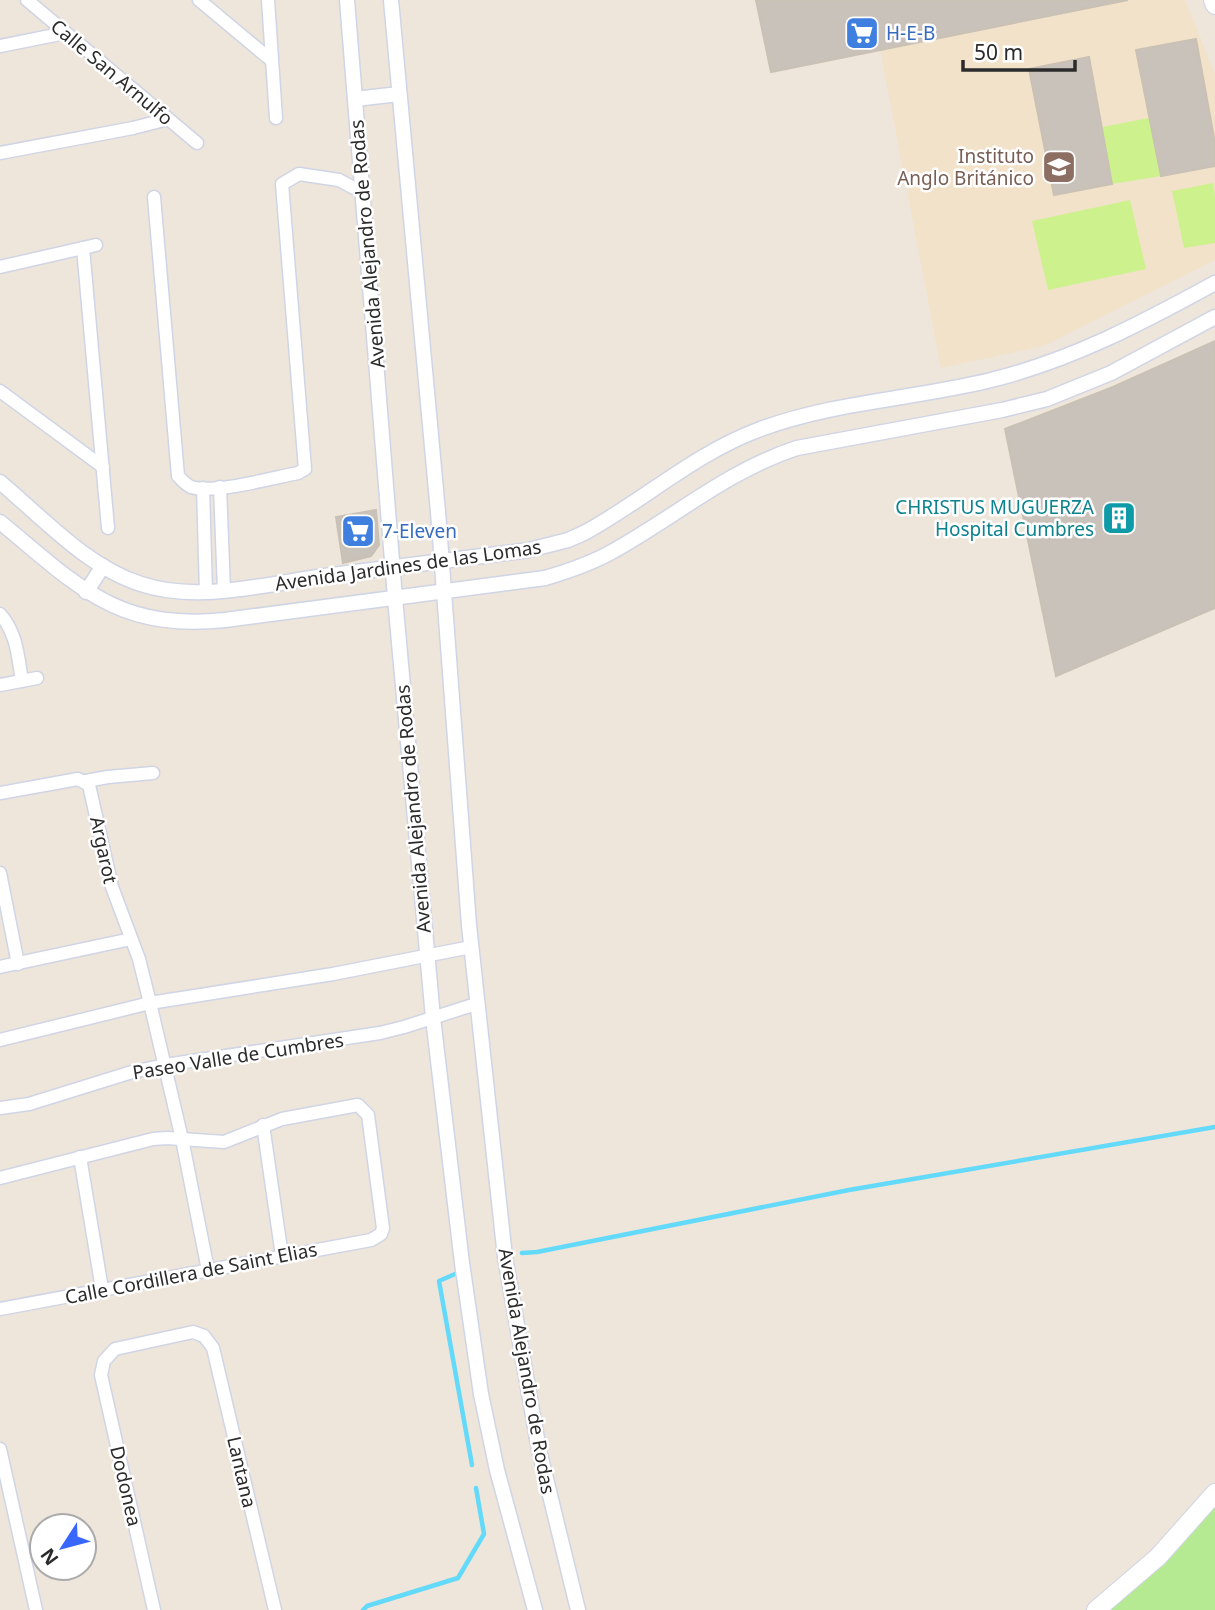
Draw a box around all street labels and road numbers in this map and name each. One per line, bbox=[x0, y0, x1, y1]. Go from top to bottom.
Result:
street label: Calle San Arnulfo bbox=[45, 13, 179, 131]
street label: Avenida Alejandro de Rodas bbox=[343, 119, 391, 369]
street label: Avenida Jardines de las Lomas bbox=[273, 533, 543, 597]
street label: Avenida Alejandro de Rodas bbox=[389, 684, 437, 934]
street label: Argarot bbox=[84, 814, 124, 886]
street label: Paseo Valle de Cumbres bbox=[131, 1026, 345, 1086]
street label: Calle Cordillera de Saint Elias bbox=[63, 1236, 319, 1310]
street label: Avenida Alejandro de Rodas bbox=[493, 1246, 561, 1496]
street label: Lantana bbox=[221, 1434, 263, 1510]
street label: Dodonea bbox=[104, 1443, 148, 1529]

